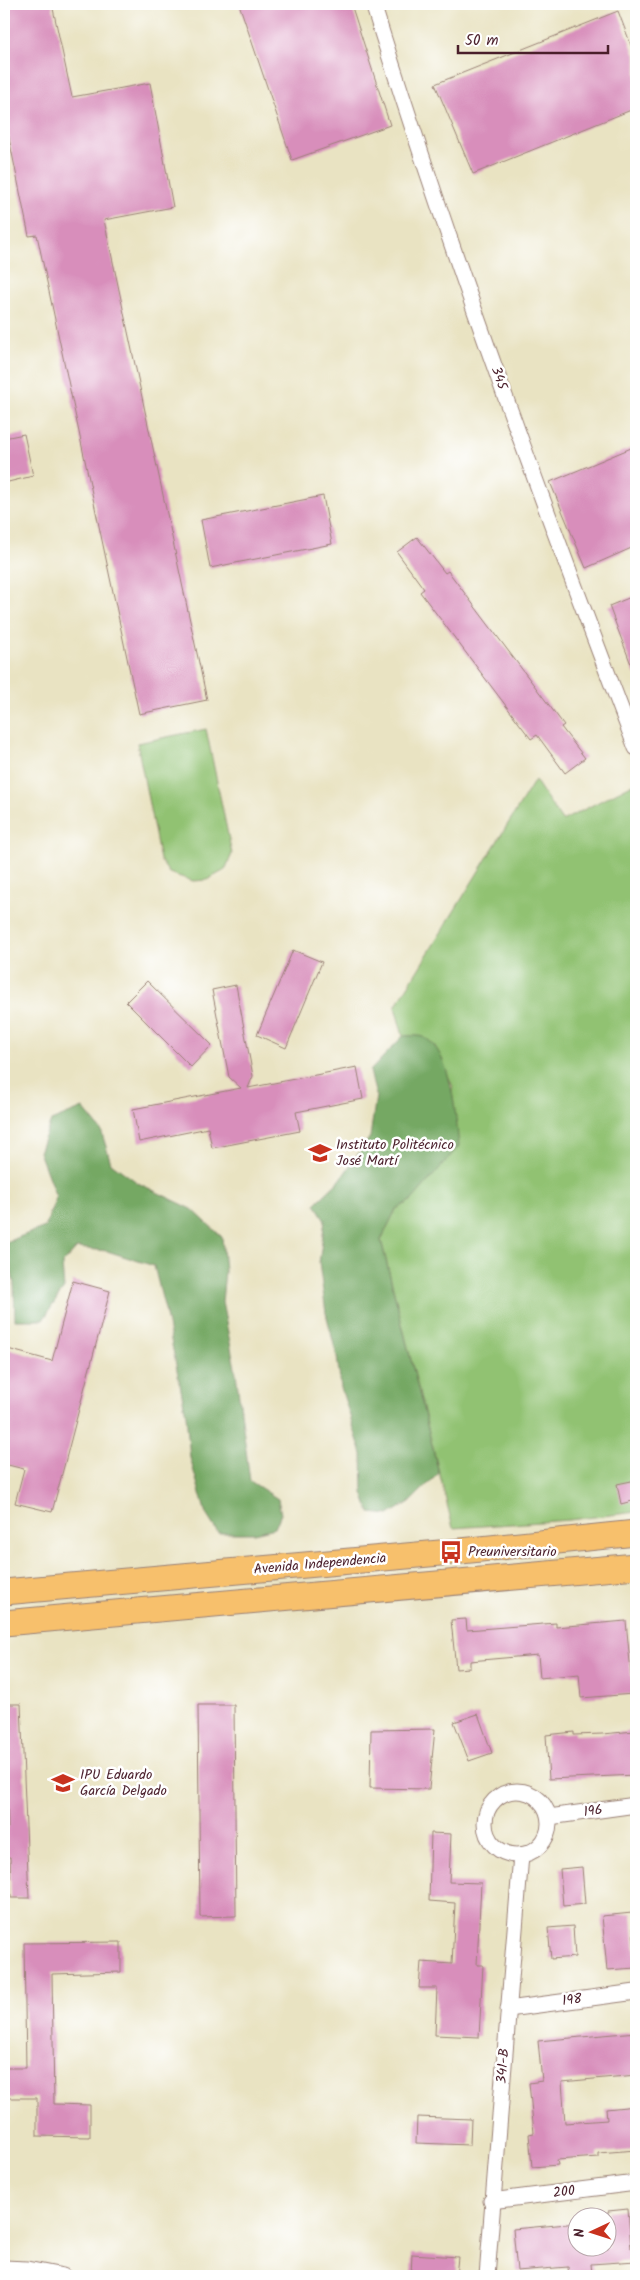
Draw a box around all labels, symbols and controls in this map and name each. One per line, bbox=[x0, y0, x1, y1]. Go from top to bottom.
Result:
scale bar bbox=[458, 22, 608, 54]
text: 50 m bbox=[465, 29, 499, 53]
street label: 345 bbox=[485, 363, 514, 394]
place label: Instituto Politécnico José Martí bbox=[336, 1134, 454, 1172]
school or university icon: Instituto Politécnico José Martí bbox=[307, 1140, 333, 1166]
bus stop icon: Preuniversitario bbox=[438, 1539, 464, 1565]
place label: Preuniversitario bbox=[468, 1541, 557, 1563]
street label: Avenida Independencia bbox=[253, 1547, 387, 1581]
place label: IPU Eduardo García Delgado bbox=[80, 1764, 167, 1802]
school or university icon: IPU Eduardo García Delgado bbox=[50, 1770, 76, 1796]
street label: 196 bbox=[582, 1799, 604, 1823]
street label: 198 bbox=[561, 1988, 584, 2012]
street label: 341-B bbox=[490, 2047, 516, 2085]
street label: 200 bbox=[552, 2180, 576, 2204]
north arrow bbox=[568, 2208, 618, 2258]
text: N bbox=[569, 2228, 591, 2238]

